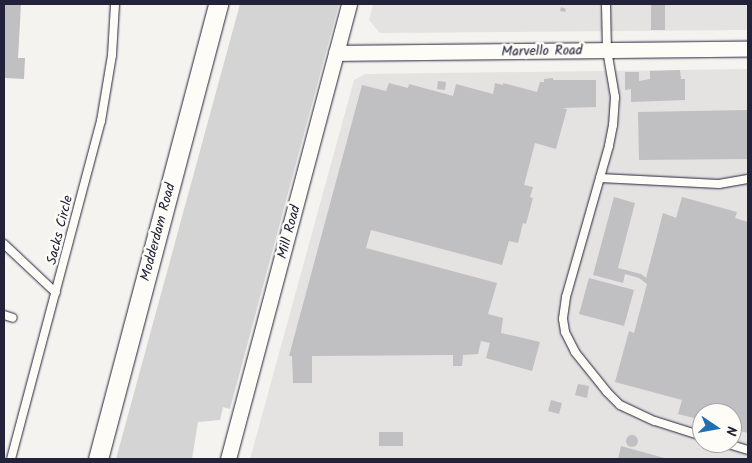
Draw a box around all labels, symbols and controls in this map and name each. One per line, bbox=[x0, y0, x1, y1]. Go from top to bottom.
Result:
street label: Marvello Road bbox=[501, 42, 583, 60]
street label: Modderdam Road bbox=[137, 181, 179, 283]
street label: Sacks Circle bbox=[43, 194, 77, 266]
street label: Mill Road bbox=[274, 203, 304, 261]
north arrow bbox=[692, 403, 742, 453]
text: N bbox=[719, 424, 742, 438]

